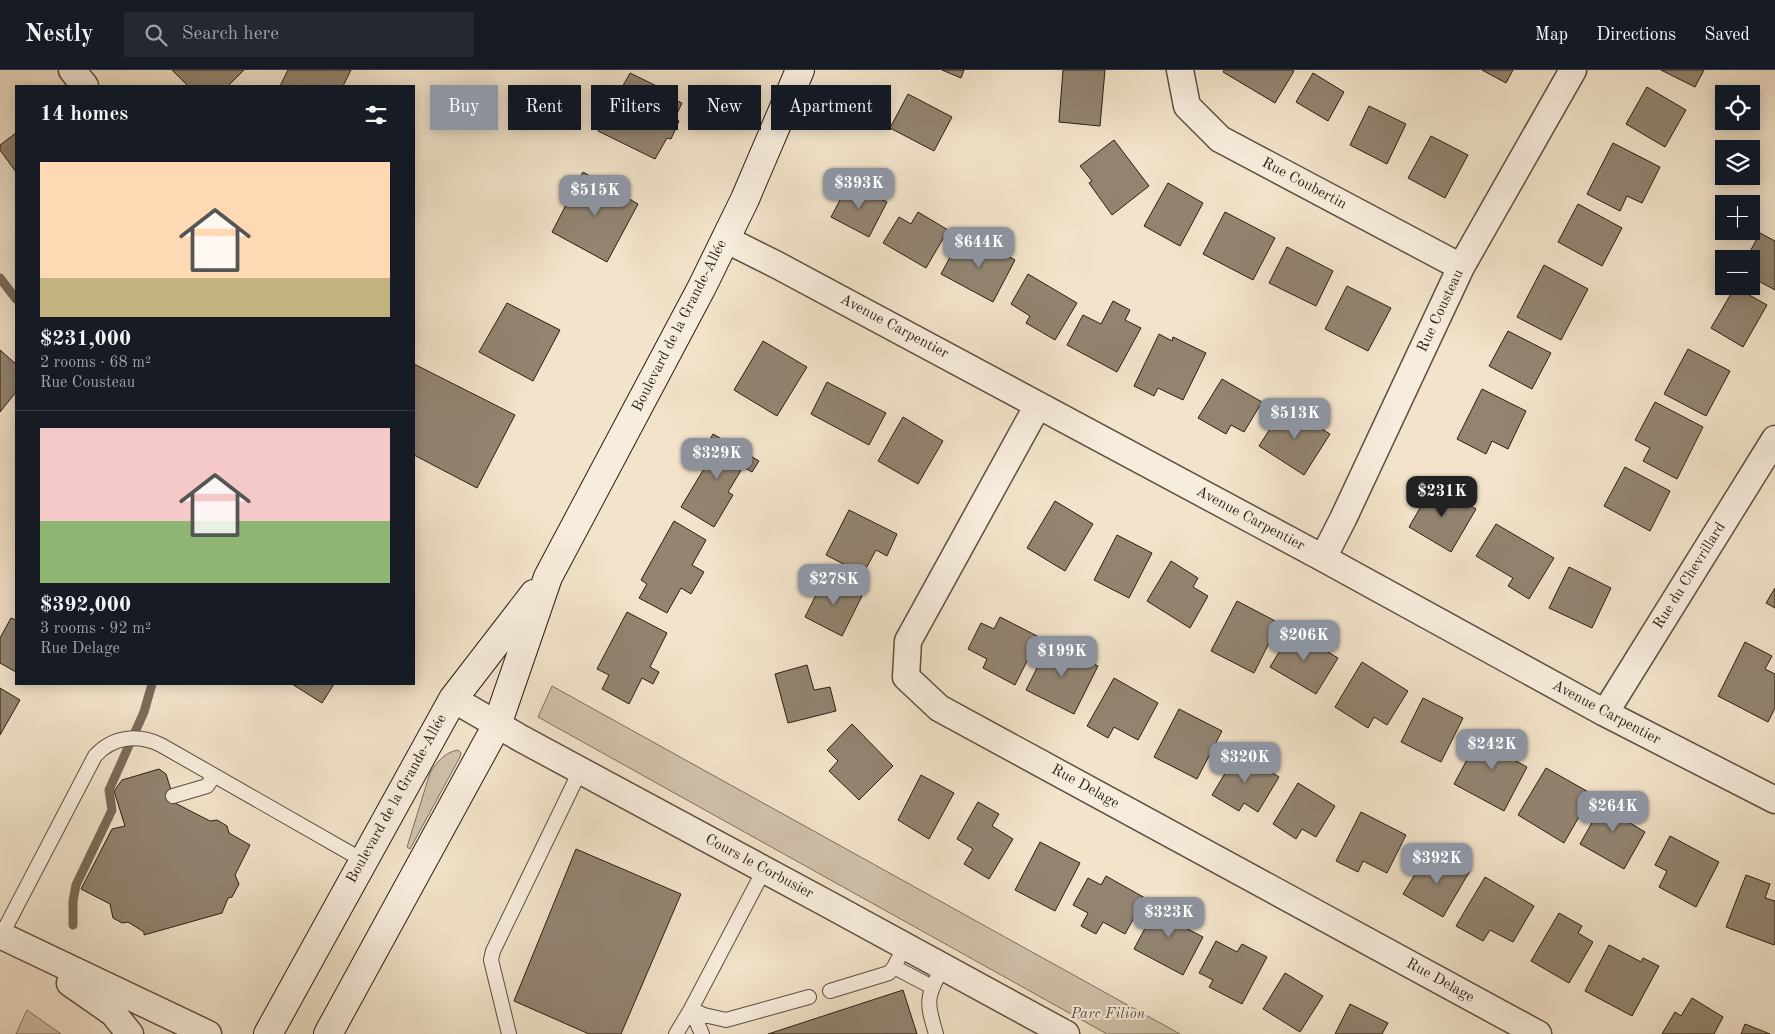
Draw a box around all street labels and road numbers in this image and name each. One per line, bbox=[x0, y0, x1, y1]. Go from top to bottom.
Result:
street label: Rue Coubertin bbox=[1259, 155, 1349, 213]
street label: Boulevard de la Grande-Allée bbox=[630, 238, 730, 414]
street label: Rue Cousteau bbox=[1415, 267, 1467, 355]
street label: Avenue Carpentier bbox=[837, 292, 951, 362]
street label: Avenue Carpentier bbox=[1193, 484, 1307, 554]
street label: Rue du Chevrillard bbox=[1651, 520, 1729, 632]
street label: Avenue Carpentier bbox=[1549, 678, 1663, 748]
street label: Boulevard de la Grande-Allée bbox=[344, 712, 450, 886]
street label: Rue Delage bbox=[1049, 762, 1121, 812]
street label: Cours le Corbusier bbox=[702, 832, 816, 902]
street label: Rue Delage bbox=[1404, 956, 1476, 1006]

